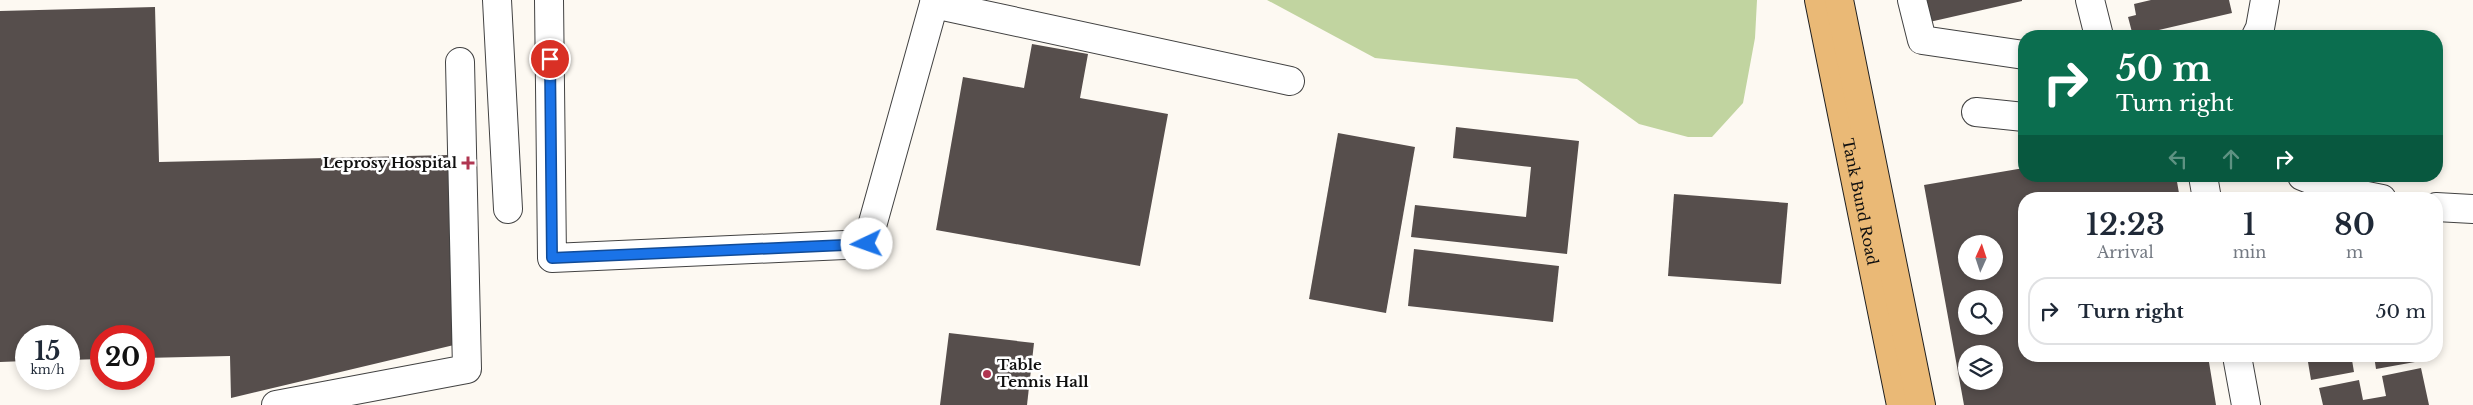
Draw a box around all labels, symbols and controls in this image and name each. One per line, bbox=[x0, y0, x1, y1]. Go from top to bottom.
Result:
pin bbox=[529, 38, 571, 80]
icon: arrive bbox=[536, 45, 564, 73]
text: 50 m bbox=[2116, 47, 2211, 90]
icon: right bbox=[2033, 50, 2098, 115]
text: Turn right bbox=[2116, 90, 2234, 117]
street label: Tank Bund Road bbox=[1838, 137, 1882, 267]
icon: left bbox=[2164, 145, 2192, 173]
icon: ahead bbox=[2217, 145, 2245, 173]
icon: right bbox=[2270, 145, 2298, 173]
place label: Leprosy Hospital bbox=[323, 153, 458, 172]
marker: Leprosy Hospital bbox=[461, 156, 475, 170]
text: 12:23 bbox=[2086, 206, 2165, 243]
text: 1 bbox=[2243, 206, 2256, 243]
text: 80 bbox=[2334, 206, 2375, 243]
position arrow bbox=[840, 217, 892, 269]
north arrow bbox=[1958, 235, 2002, 280]
map controls bbox=[1958, 235, 2003, 390]
text: Arrival bbox=[2097, 242, 2154, 262]
text: min bbox=[2233, 242, 2266, 262]
text: m bbox=[2346, 242, 2363, 262]
button: search bbox=[1958, 290, 2003, 335]
icon: right bbox=[2035, 297, 2063, 325]
text: Turn right bbox=[2078, 300, 2184, 323]
text: 50 m bbox=[2376, 300, 2426, 323]
speed limit sign: 20 bbox=[90, 325, 155, 390]
text: 15 bbox=[35, 336, 60, 367]
button: layers bbox=[1958, 345, 2003, 390]
place label: Table Tennis Hall bbox=[997, 355, 1089, 391]
text: km/h bbox=[30, 362, 65, 377]
marker: Table Tennis Hall bbox=[981, 368, 993, 380]

